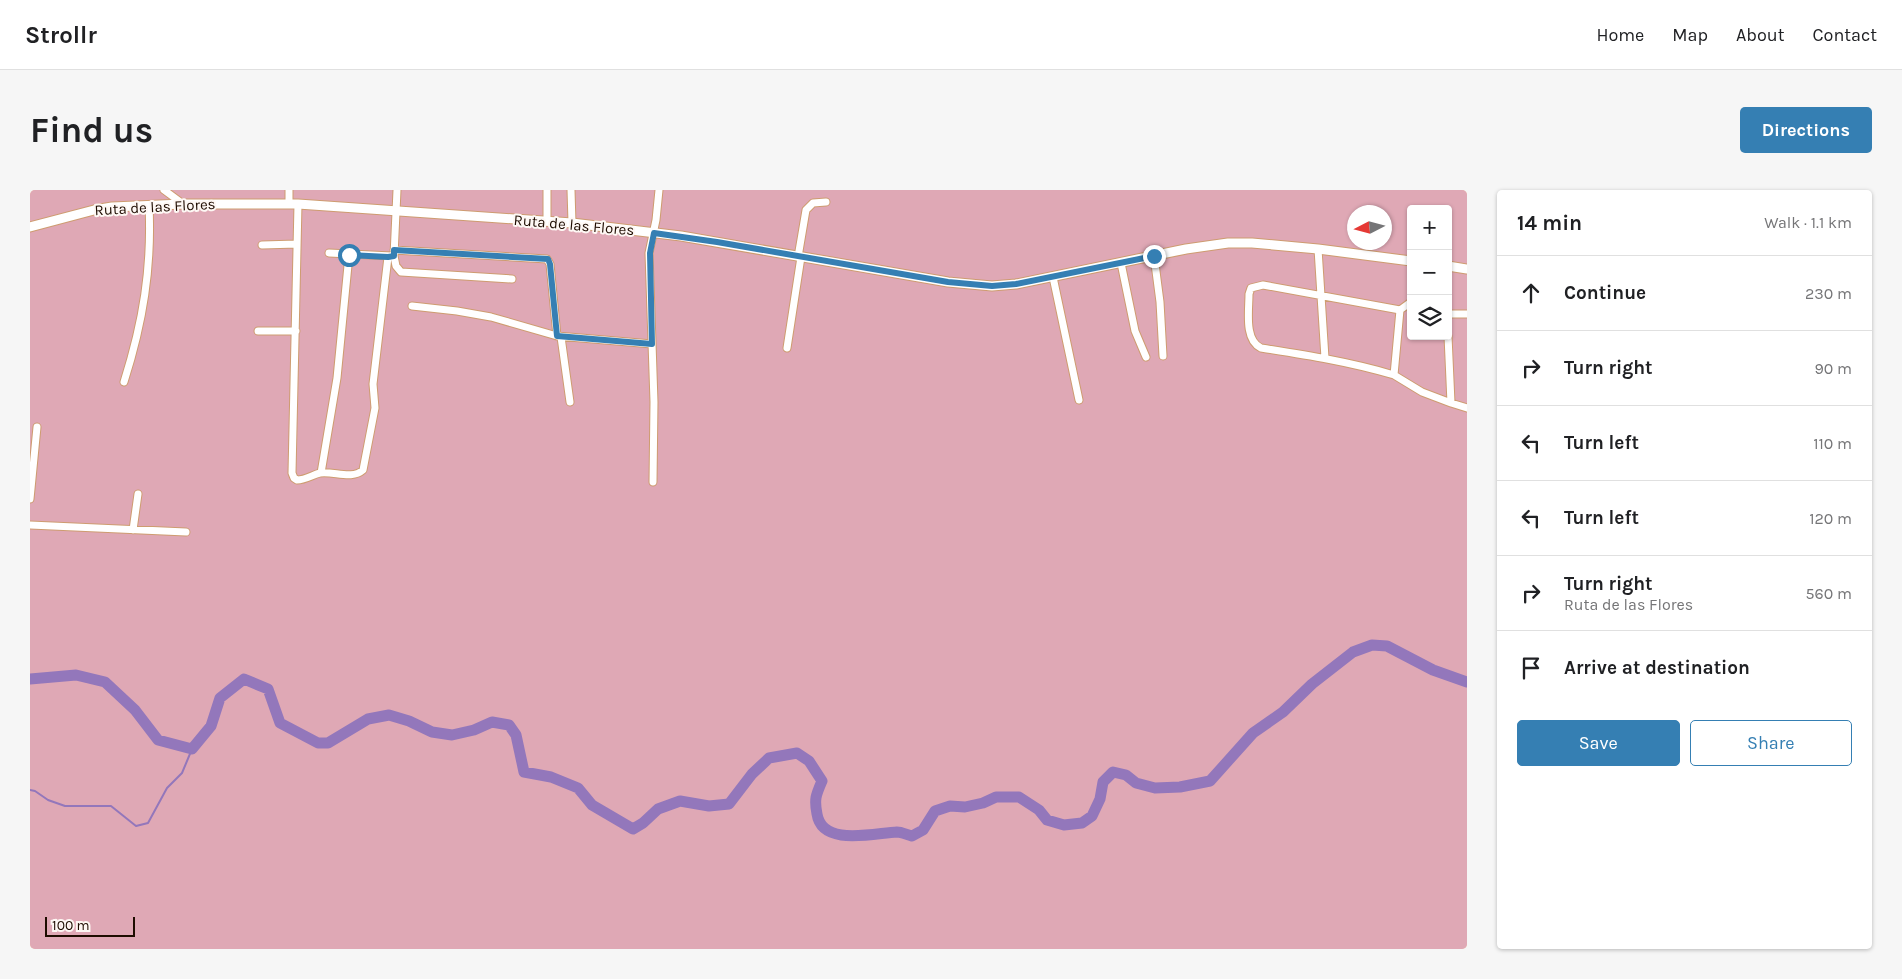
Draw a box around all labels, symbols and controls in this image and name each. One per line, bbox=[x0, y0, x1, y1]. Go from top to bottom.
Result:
text: Strollr bbox=[25, 21, 97, 49]
text: Home bbox=[1596, 24, 1644, 46]
text: Map bbox=[1672, 24, 1708, 46]
text: About bbox=[1736, 24, 1785, 46]
text: Contact bbox=[1813, 24, 1877, 46]
button: Directions bbox=[1740, 107, 1872, 153]
text: Find us bbox=[30, 110, 153, 151]
street label: Ruta de las Flores bbox=[94, 195, 216, 219]
north arrow bbox=[1347, 205, 1392, 250]
map controls bbox=[1407, 205, 1452, 340]
button: + bbox=[1407, 205, 1452, 250]
street label: Ruta de las Flores bbox=[513, 211, 635, 239]
text: 14 min bbox=[1517, 211, 1582, 235]
text: Walk · 1.1 km bbox=[1764, 213, 1852, 232]
route start bbox=[338, 244, 361, 267]
route end bbox=[1143, 245, 1166, 268]
button: − bbox=[1407, 250, 1452, 295]
icon: ahead bbox=[1517, 279, 1545, 307]
text: Continue bbox=[1564, 282, 1646, 304]
text: 230 m bbox=[1805, 284, 1852, 303]
button: layers bbox=[1407, 295, 1452, 340]
icon: right bbox=[1517, 354, 1545, 382]
text: Turn right bbox=[1564, 357, 1653, 379]
text: 90 m bbox=[1814, 359, 1852, 378]
icon: left bbox=[1517, 429, 1545, 457]
text: Turn left bbox=[1564, 432, 1639, 454]
text: 110 m bbox=[1813, 434, 1852, 453]
icon: left bbox=[1517, 504, 1545, 532]
text: Turn left bbox=[1564, 507, 1639, 529]
text: 120 m bbox=[1809, 509, 1852, 528]
text: Turn right bbox=[1564, 573, 1653, 595]
icon: right bbox=[1517, 579, 1545, 607]
text: 560 m bbox=[1806, 584, 1852, 603]
text: Ruta de las Flores bbox=[1564, 595, 1693, 614]
icon: arrive bbox=[1517, 654, 1545, 682]
text: Arrive at destination bbox=[1564, 657, 1750, 679]
button: Save bbox=[1517, 720, 1680, 766]
button: Share bbox=[1690, 720, 1852, 766]
scale bar bbox=[45, 914, 135, 937]
text: 100 m bbox=[52, 917, 90, 934]

